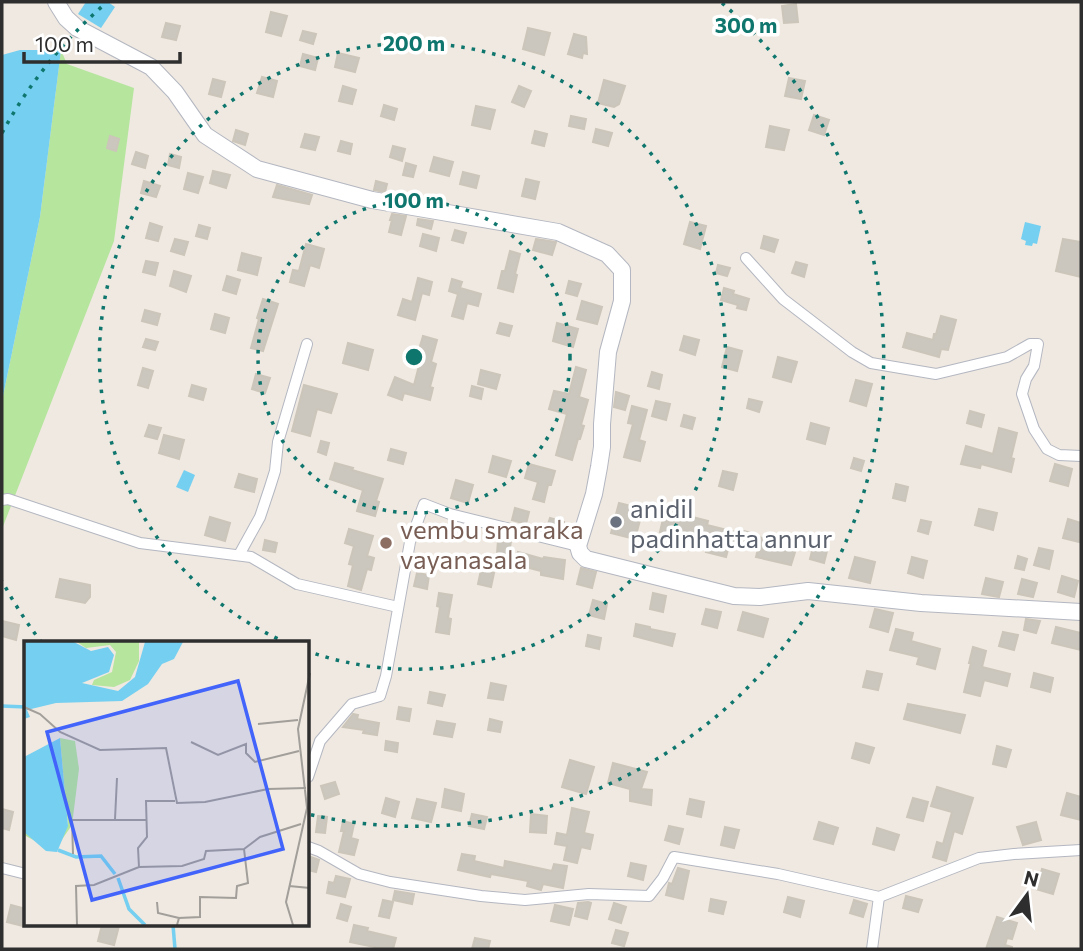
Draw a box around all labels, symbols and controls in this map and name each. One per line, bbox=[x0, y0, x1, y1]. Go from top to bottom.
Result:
text: 300 m bbox=[715, 12, 777, 37]
scale bar bbox=[24, 21, 180, 65]
text: 200 m bbox=[383, 30, 445, 55]
text: 100 m bbox=[35, 31, 94, 56]
text: 100 m bbox=[384, 187, 444, 212]
centre of rings bbox=[402, 345, 426, 369]
place label: anidil padinhatta annur bbox=[630, 492, 832, 553]
place label: vembu smaraka vayanasala bbox=[400, 513, 584, 574]
marker: anidil padinhatta annur bbox=[608, 514, 624, 530]
marker: vembu smaraka vayanasala bbox=[378, 535, 394, 551]
inset map bbox=[24, 641, 310, 926]
north arrow bbox=[992, 860, 1062, 930]
text: N bbox=[1022, 865, 1041, 891]

